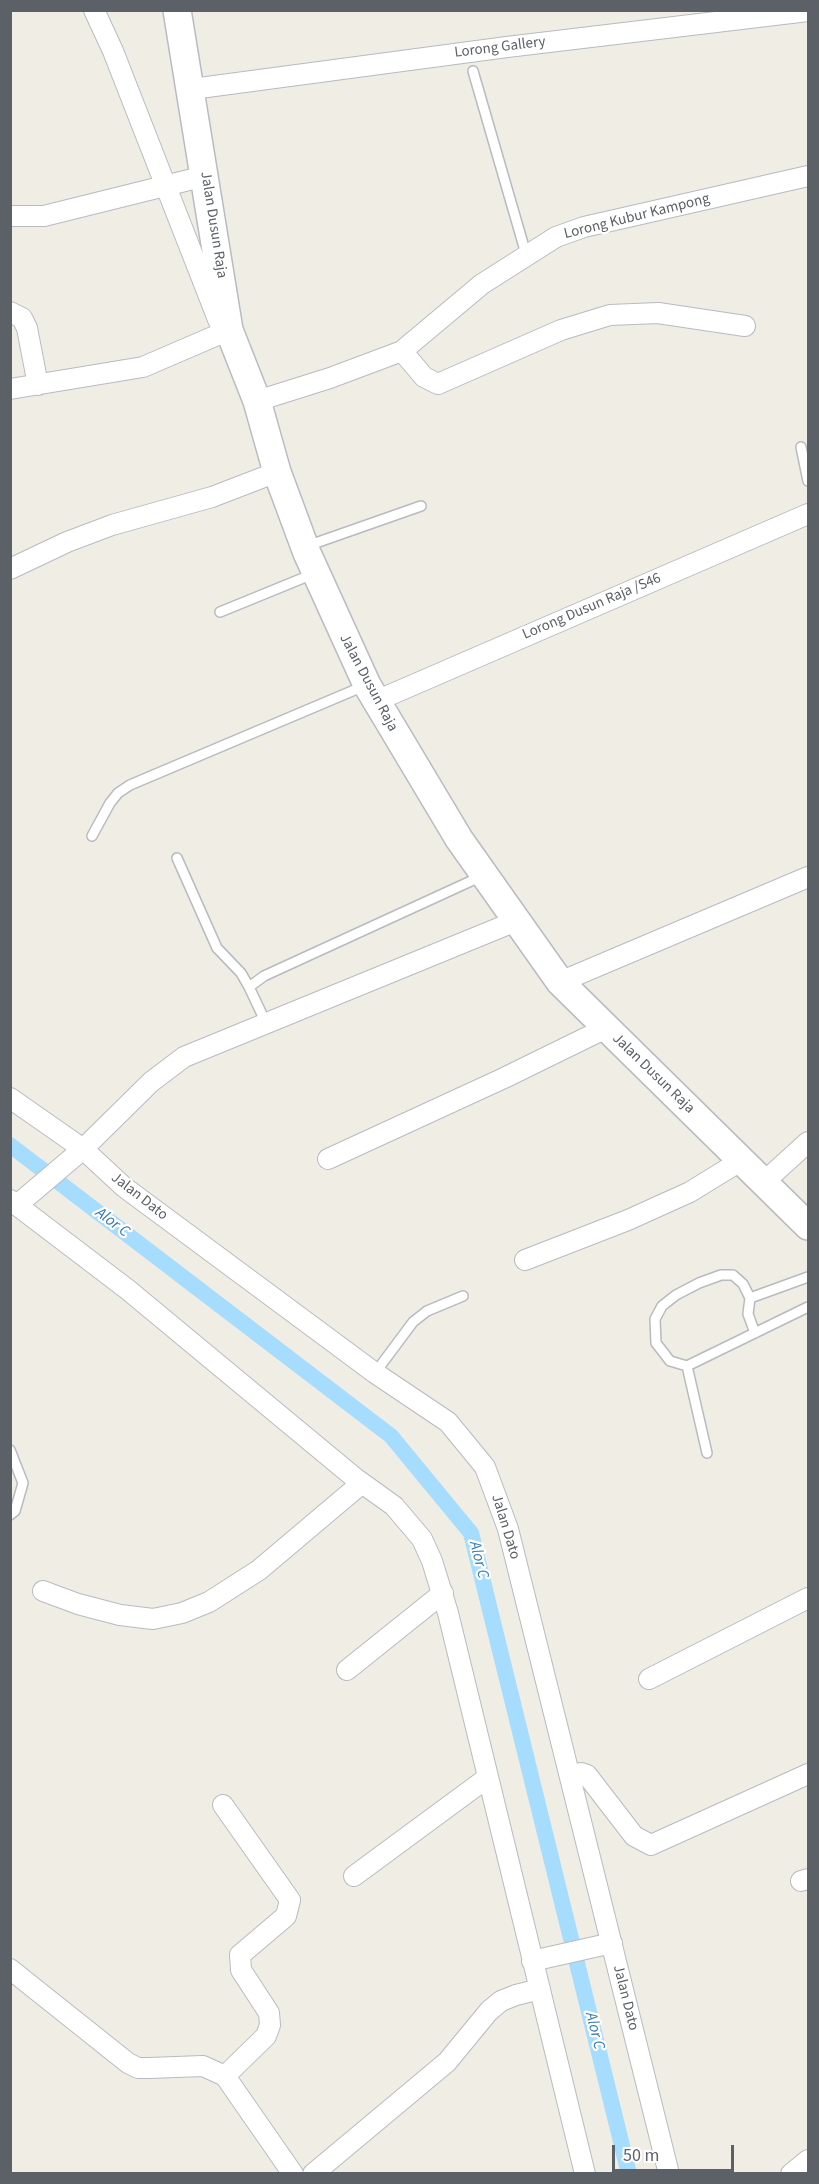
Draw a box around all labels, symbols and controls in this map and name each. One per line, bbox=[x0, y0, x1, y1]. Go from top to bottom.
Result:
street label: Lorong Gallery bbox=[453, 33, 547, 63]
street label: Jalan Dusun Raja bbox=[196, 170, 230, 280]
street label: Lorong Kubur Kampong bbox=[562, 190, 712, 244]
street label: Lorong Dusun Raja /S46 bbox=[520, 570, 664, 644]
street label: Jalan Dusun Raja bbox=[335, 631, 401, 735]
street label: Jalan Dusun Raja bbox=[608, 1030, 698, 1118]
street label: Jalan Dato bbox=[107, 1169, 171, 1225]
water label: Alor C bbox=[91, 1204, 133, 1242]
street label: Jalan Dato bbox=[487, 1492, 523, 1562]
water label: Alor C bbox=[464, 1539, 492, 1581]
street label: Jalan Dato bbox=[608, 1963, 642, 2033]
water label: Alor C bbox=[580, 2010, 608, 2052]
scale bar bbox=[615, 2133, 736, 2171]
text: 50 m bbox=[623, 2143, 659, 2168]

